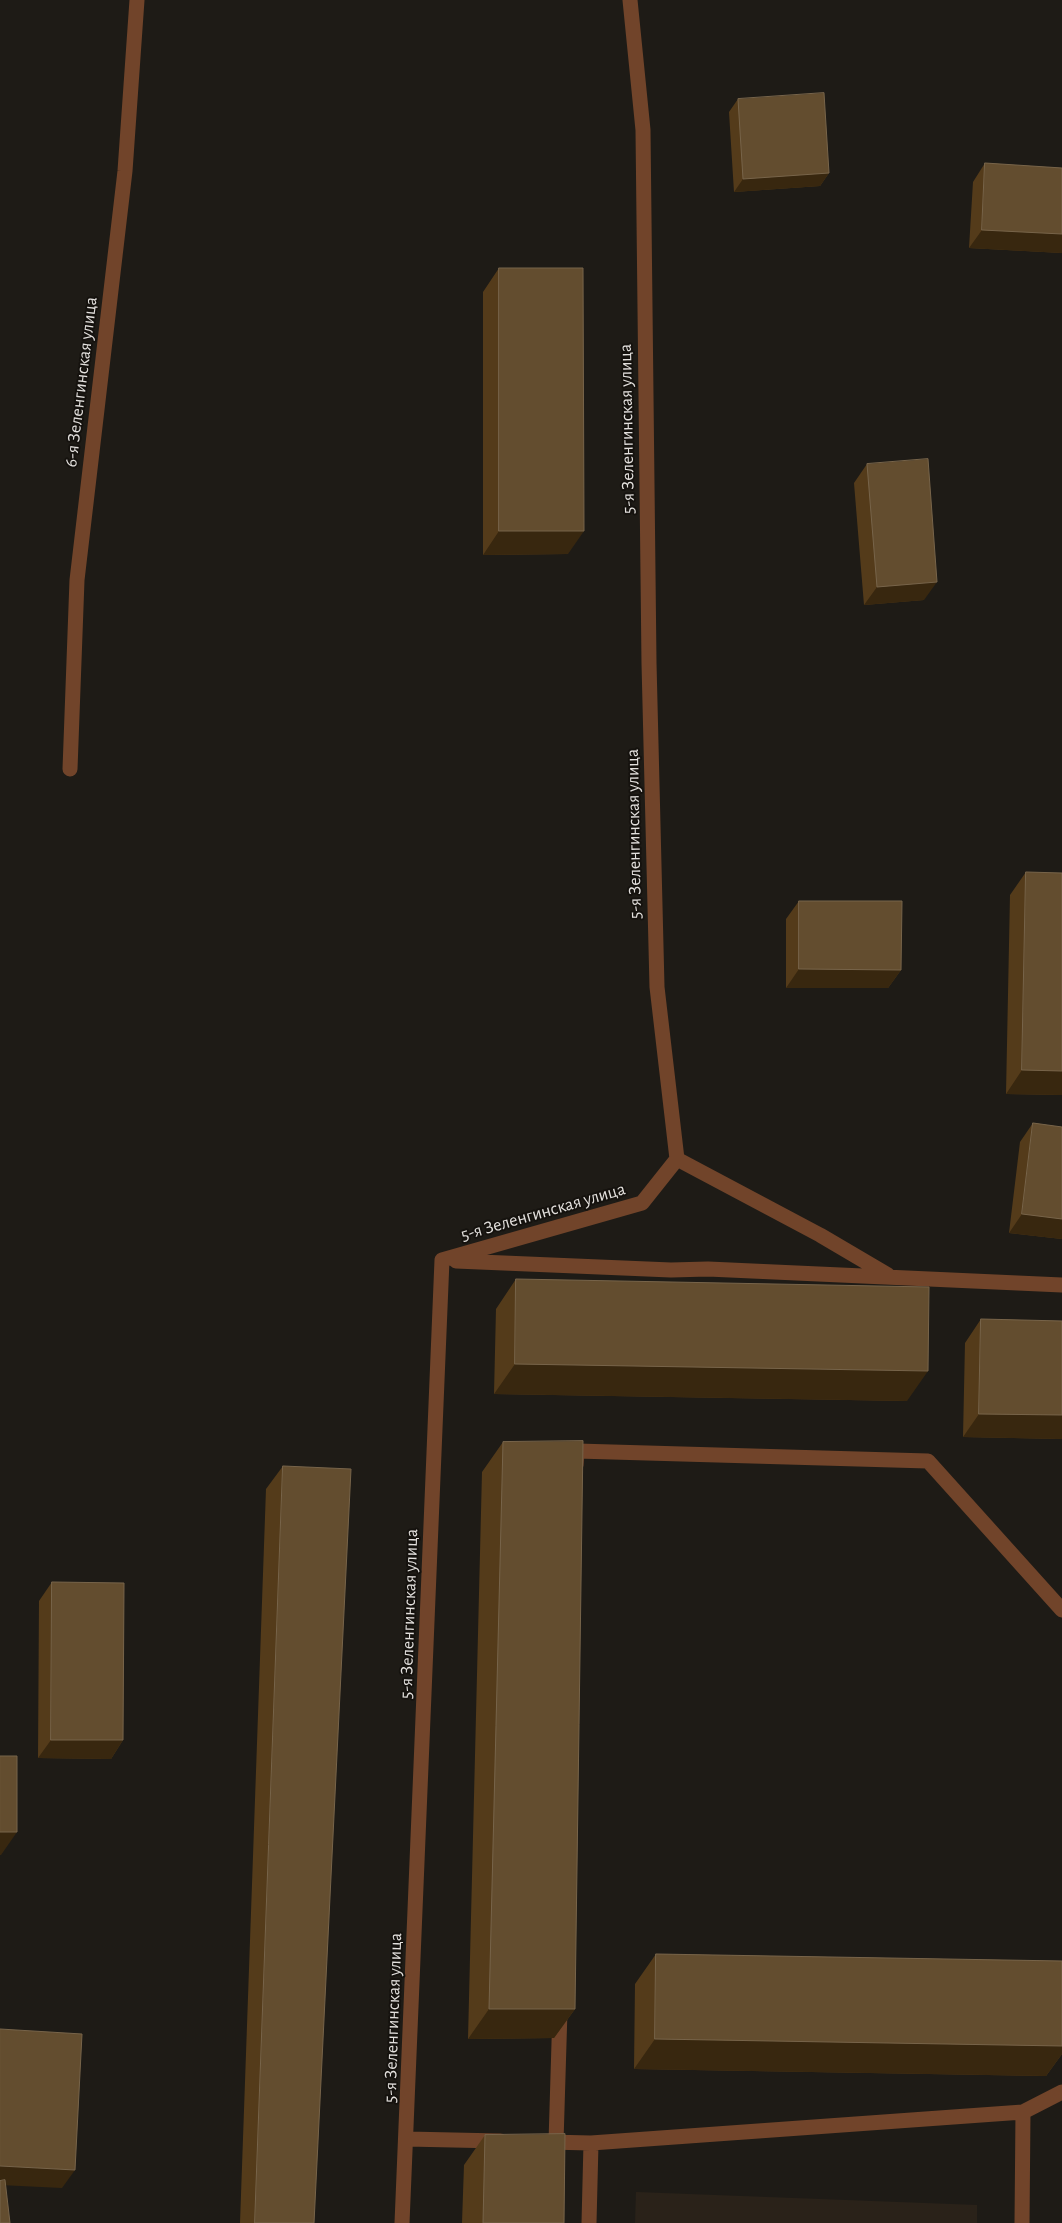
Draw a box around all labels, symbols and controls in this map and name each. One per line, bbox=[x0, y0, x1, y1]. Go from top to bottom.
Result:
street label: 6-я Зеленгинская улица bbox=[60, 296, 102, 468]
street label: 5-я Зеленгинская улица bbox=[615, 344, 639, 514]
street label: 5-я Зеленгинская улица bbox=[622, 749, 646, 919]
street label: 5-я Зеленгинская улица bbox=[458, 1178, 628, 1246]
street label: 5-я Зеленгинская улица bbox=[395, 1529, 423, 1699]
street label: 5-я Зеленгинская улица bbox=[379, 1933, 407, 2103]

